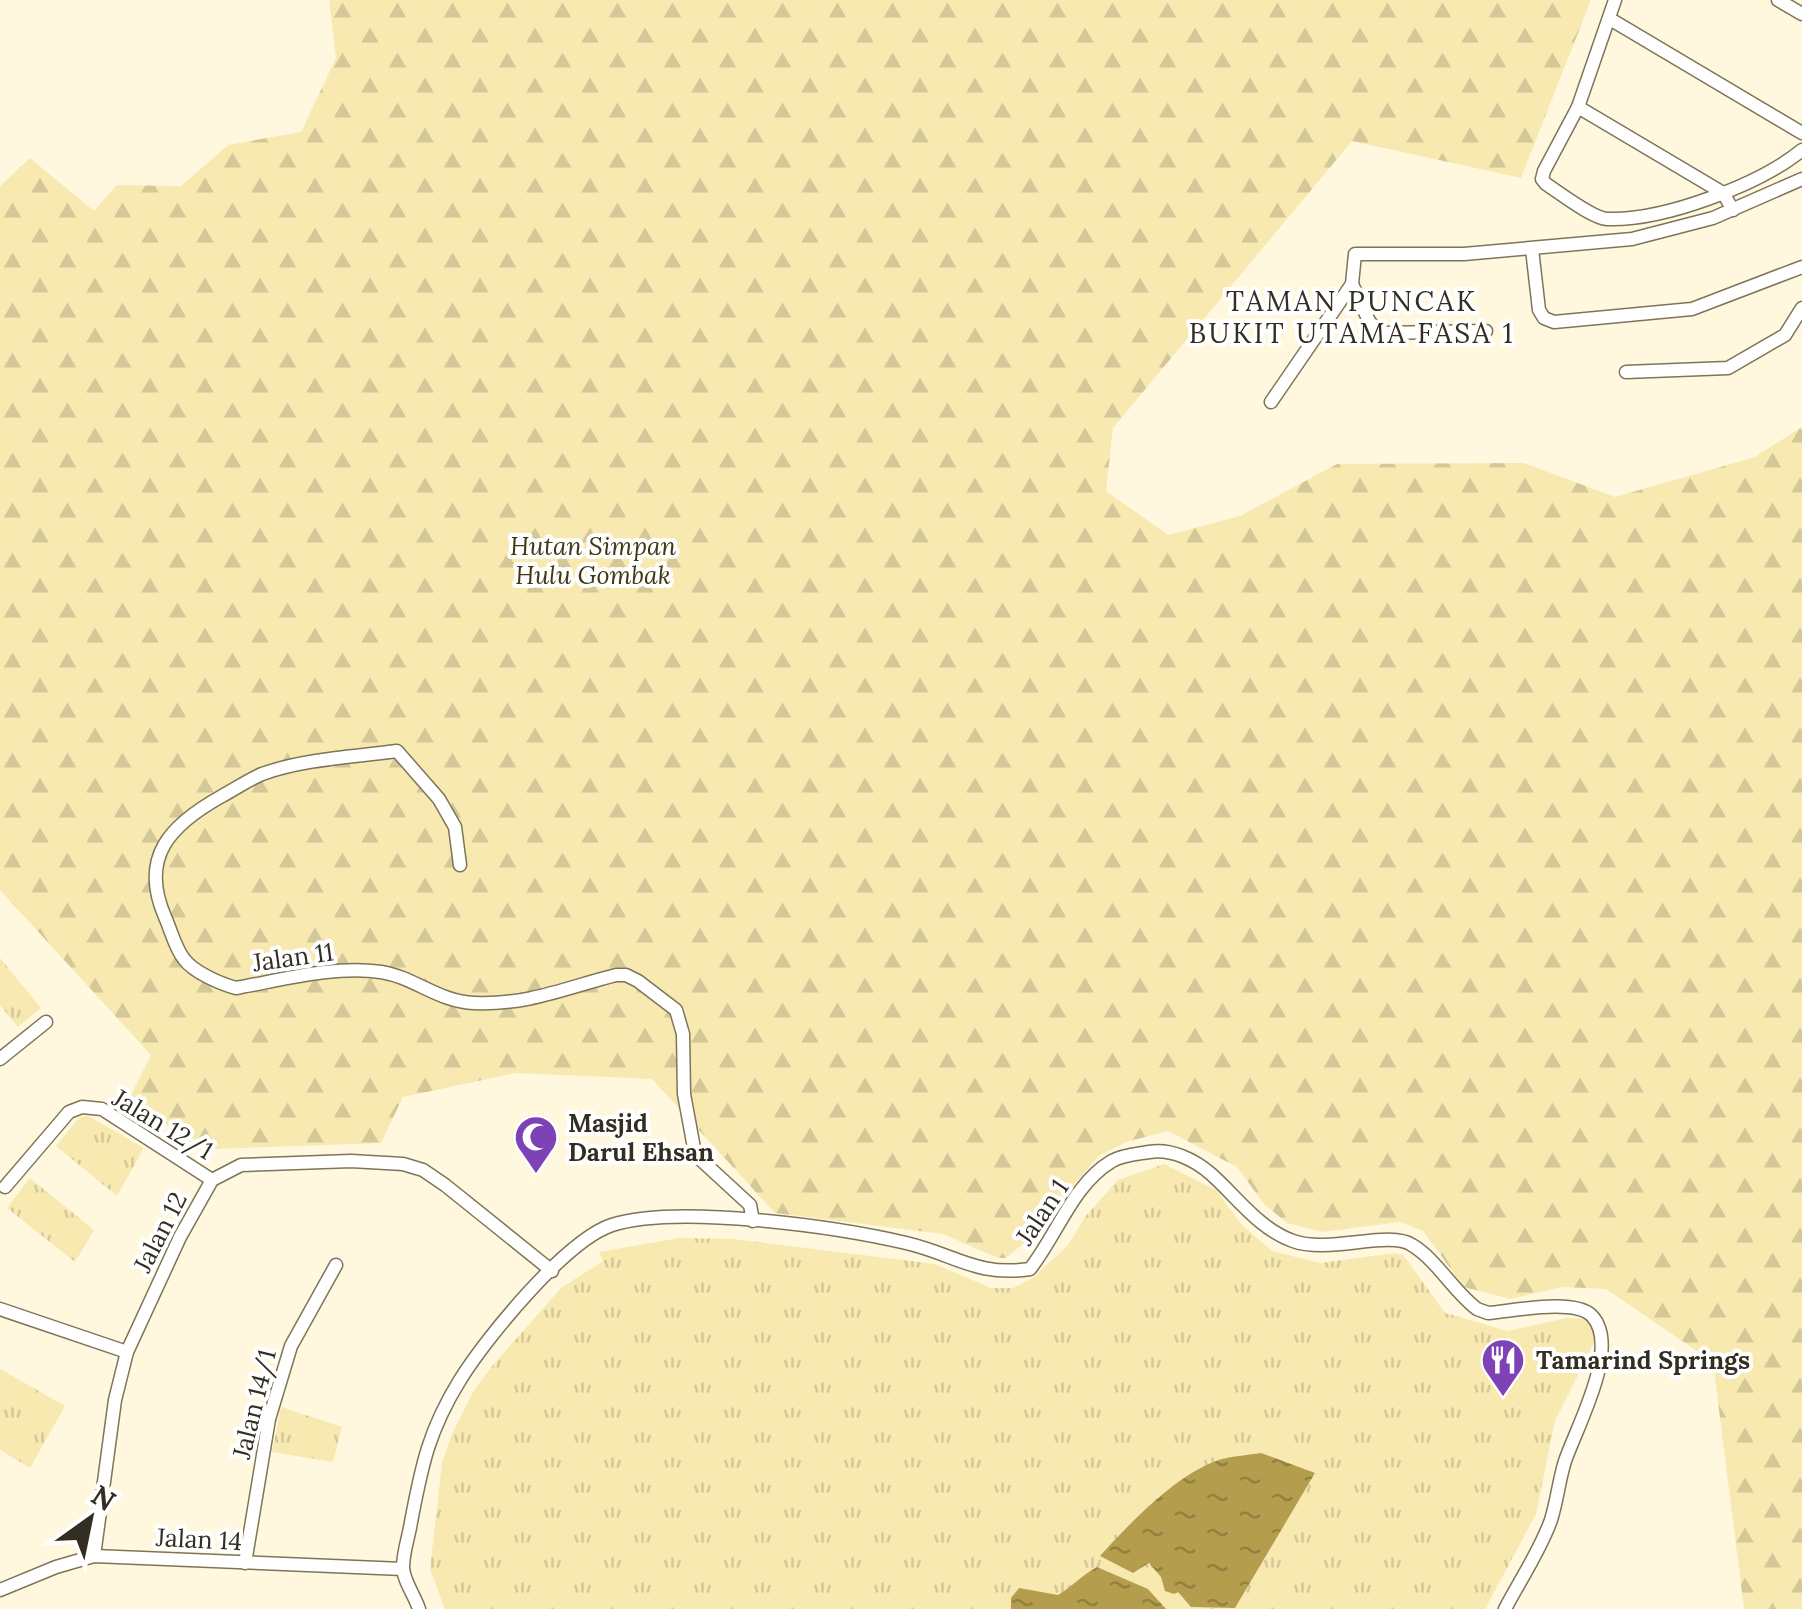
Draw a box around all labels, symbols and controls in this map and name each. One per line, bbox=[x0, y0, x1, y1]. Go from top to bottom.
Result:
district label: TAMAN PUNCAK BUKIT UTAMA FASA 1 bbox=[1189, 283, 1515, 351]
park label: Hutan Simpan Hulu Gombak bbox=[510, 530, 677, 591]
street label: Jalan 11 bbox=[249, 935, 336, 979]
street label: Jalan 12/1 bbox=[106, 1081, 219, 1166]
place label: Masjid Darul Ehsan bbox=[568, 1107, 714, 1168]
mosque icon: Masjid Darul Ehsan bbox=[513, 1114, 559, 1175]
street label: Jalan 1 bbox=[1008, 1173, 1076, 1252]
street label: Jalan 12 bbox=[126, 1186, 194, 1278]
restaurant icon: Tamarind Springs bbox=[1480, 1337, 1526, 1398]
place label: Tamarind Springs bbox=[1536, 1344, 1750, 1376]
street label: Jalan 14/1 bbox=[225, 1346, 283, 1463]
north arrow bbox=[40, 1469, 140, 1569]
text: N bbox=[85, 1477, 123, 1519]
street label: Jalan 14 bbox=[154, 1521, 243, 1557]

